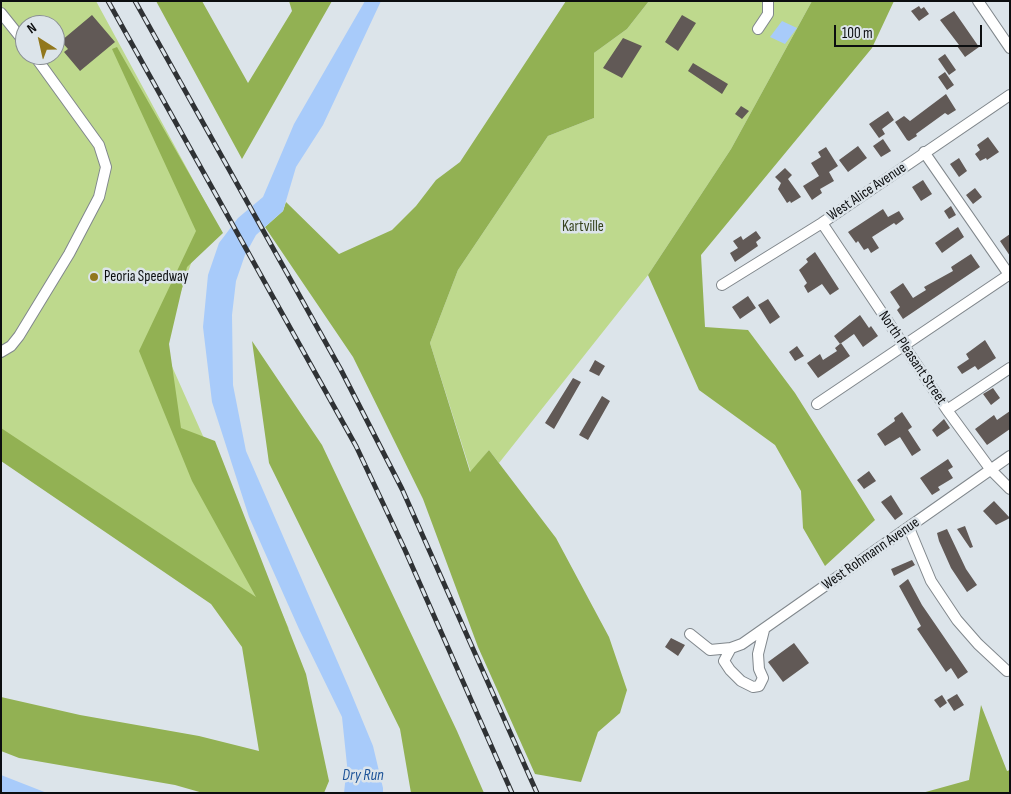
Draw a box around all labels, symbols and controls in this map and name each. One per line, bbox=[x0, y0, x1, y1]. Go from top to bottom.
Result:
north arrow bbox=[15, 15, 65, 65]
scale bar bbox=[836, 15, 984, 47]
text: N bbox=[24, 19, 40, 37]
text: 100 m bbox=[842, 24, 873, 43]
street label: West Alice Avenue bbox=[824, 159, 910, 225]
park label: Kartville bbox=[562, 218, 604, 236]
place label: Peoria Speedway bbox=[104, 268, 188, 286]
marker: Peoria Speedway bbox=[88, 271, 100, 283]
street label: North Pleasant Street bbox=[874, 308, 950, 408]
street label: West Rohmann Avenue bbox=[819, 514, 923, 594]
water label: Dry Run bbox=[342, 766, 384, 786]

